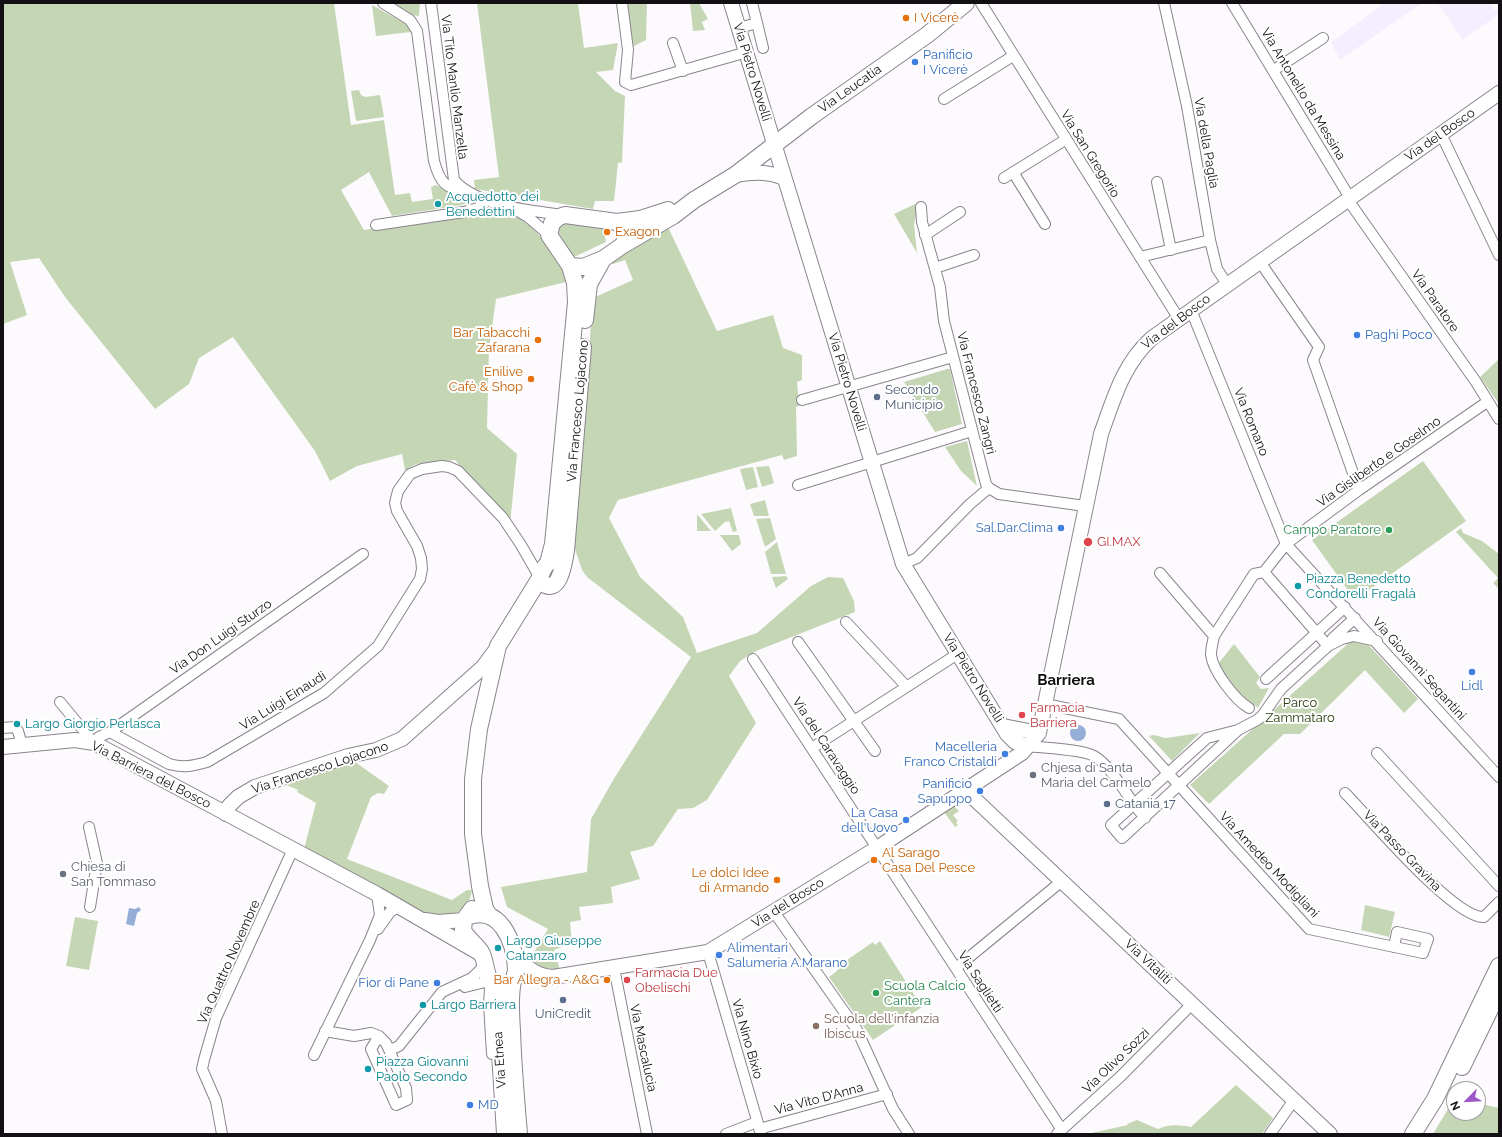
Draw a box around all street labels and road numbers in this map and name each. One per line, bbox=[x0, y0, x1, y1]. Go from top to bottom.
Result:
street label: Via Tito Manlio Manzella bbox=[437, 14, 471, 160]
street label: Via Pietro Novelli bbox=[730, 21, 774, 123]
street label: Via Antonello da Messina bbox=[1257, 25, 1349, 163]
street label: Via Leucatia bbox=[816, 62, 884, 116]
street label: Via della Paglia bbox=[1190, 96, 1222, 190]
street label: Via del Bosco bbox=[1402, 105, 1478, 165]
street label: Via San Gregorio bbox=[1057, 107, 1123, 201]
street label: Via Paratore bbox=[1408, 267, 1462, 335]
street label: Via del Bosco bbox=[1139, 291, 1213, 353]
street label: Via Francesco Zangrì bbox=[953, 330, 999, 456]
street label: Via Pietro Novelli bbox=[825, 331, 869, 433]
street label: Via Francesco Lojacono bbox=[564, 339, 592, 483]
street label: Via Romano bbox=[1230, 386, 1272, 458]
street label: Via Gisliberto e Goselmo bbox=[1314, 413, 1444, 511]
street label: Via Don Luigi Sturzo bbox=[167, 596, 275, 678]
street label: Via Giovanni Segantini bbox=[1369, 615, 1469, 723]
street label: Via Pietro Novelli bbox=[939, 631, 1007, 725]
street label: Via Luigi Einaudi bbox=[237, 668, 329, 734]
street label: Via del Caravaggio bbox=[789, 695, 863, 797]
street label: Via Barriera del Bosco bbox=[88, 738, 214, 812]
street label: Via Francesco Lojacono bbox=[250, 739, 390, 797]
street label: Via Passo Gravina bbox=[1360, 807, 1444, 895]
street label: Via Amedeo Modigliani bbox=[1216, 809, 1322, 921]
street label: Via del Bosco bbox=[749, 875, 827, 931]
street label: Via Quattro Novembre bbox=[195, 897, 263, 1027]
street label: Via Vitaliti bbox=[1121, 936, 1175, 988]
street label: Via Saglietti bbox=[954, 948, 1006, 1016]
street label: Via Nino Bixio bbox=[728, 997, 766, 1081]
street label: Via Mascalucia bbox=[626, 1003, 660, 1093]
street label: Via Olivo Sozzi bbox=[1079, 1025, 1153, 1097]
street label: Via Etnea bbox=[490, 1031, 510, 1089]
street label: Via Vito D'Anna bbox=[773, 1080, 865, 1118]

